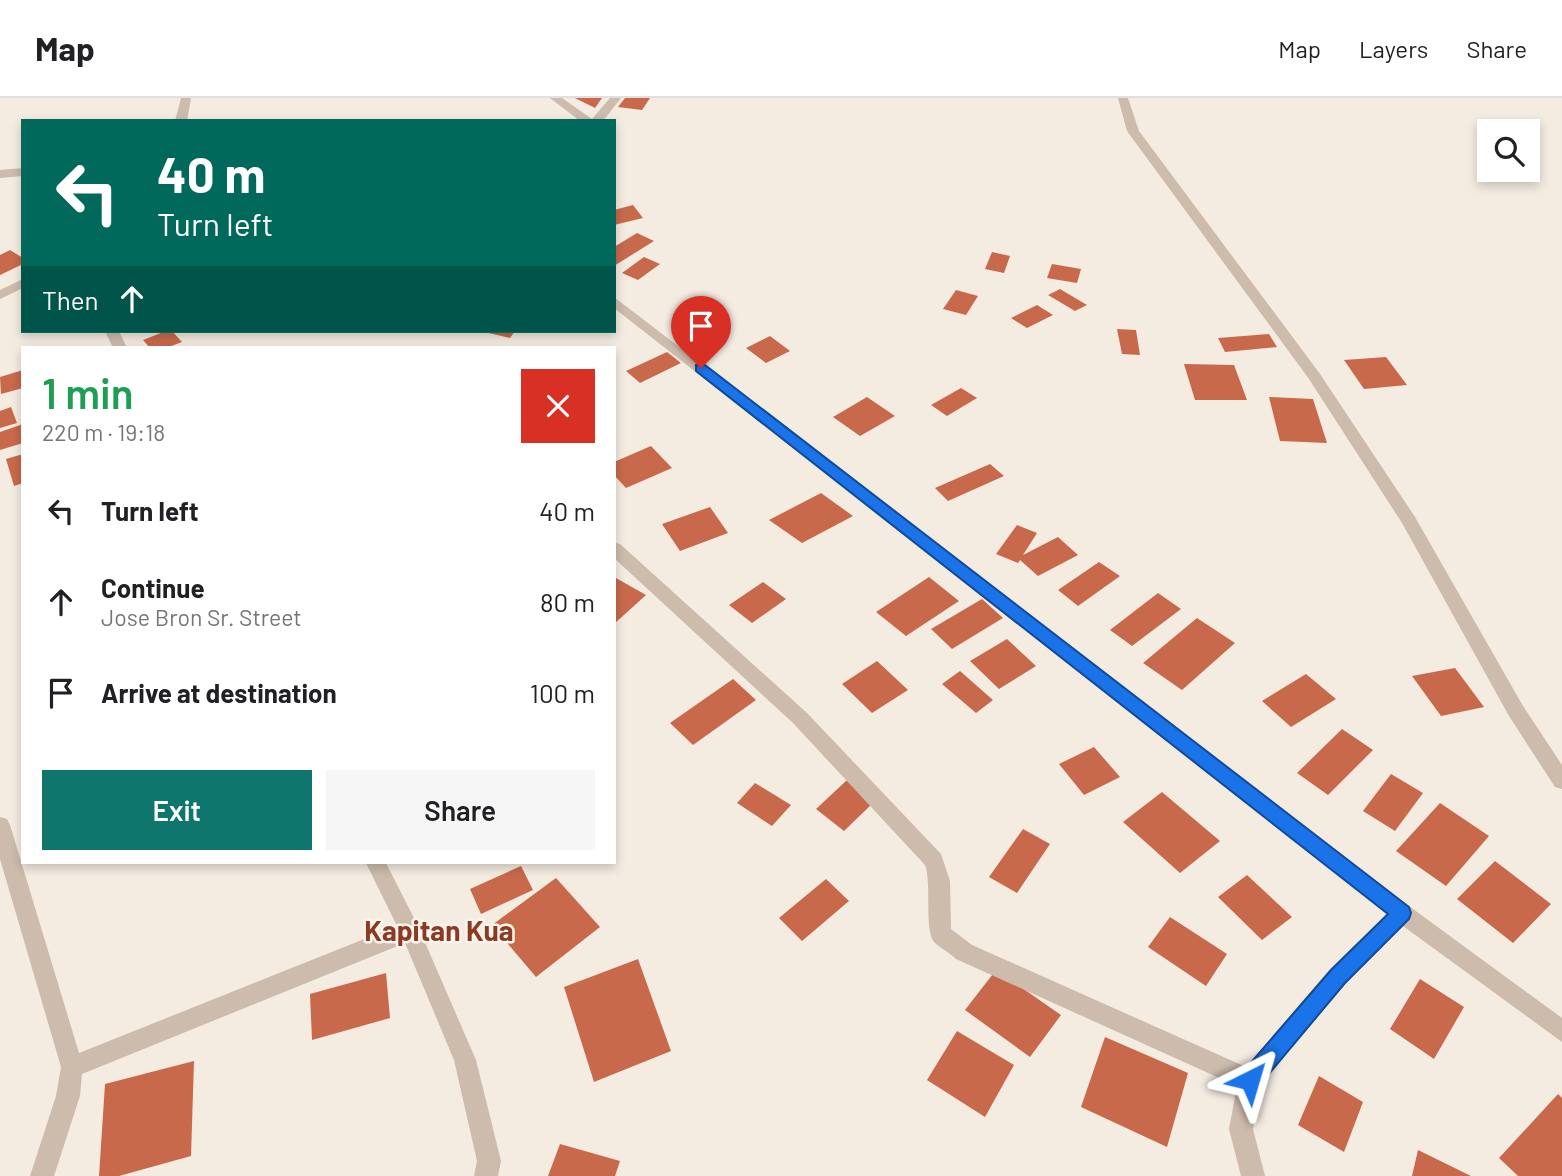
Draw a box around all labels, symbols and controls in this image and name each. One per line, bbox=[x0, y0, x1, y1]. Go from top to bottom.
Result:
text: Map bbox=[35, 28, 95, 68]
text: Map bbox=[1278, 34, 1321, 63]
text: Layers bbox=[1359, 34, 1428, 63]
text: Share bbox=[1466, 34, 1527, 63]
map controls bbox=[1477, 119, 1540, 182]
button: search bbox=[1477, 119, 1540, 182]
text: 40 m bbox=[157, 144, 265, 203]
icon: left bbox=[42, 147, 133, 238]
text: Turn left bbox=[157, 204, 274, 242]
icon: ahead bbox=[113, 280, 151, 318]
text: Then bbox=[42, 284, 99, 315]
pin bbox=[671, 296, 731, 368]
icon: arrive bbox=[682, 307, 720, 345]
text: 1 min bbox=[42, 367, 134, 417]
button: close bbox=[521, 369, 595, 443]
text: 220 m · 19:18 bbox=[42, 418, 165, 446]
icon: left bbox=[42, 492, 80, 530]
text: Turn left bbox=[101, 495, 199, 526]
text: 40 m bbox=[539, 495, 595, 526]
text: Continue bbox=[101, 572, 205, 603]
icon: ahead bbox=[42, 583, 80, 621]
text: 80 m bbox=[540, 586, 595, 617]
text: Jose Bron Sr. Street bbox=[101, 603, 302, 631]
icon: arrive bbox=[42, 674, 80, 712]
text: Arrive at destination bbox=[101, 677, 337, 708]
text: 100 m bbox=[530, 677, 595, 708]
button: Exit bbox=[42, 770, 312, 850]
button: Share bbox=[326, 770, 595, 850]
district label: Kapitan Kua bbox=[364, 913, 514, 947]
position arrow bbox=[1213, 1043, 1287, 1117]

